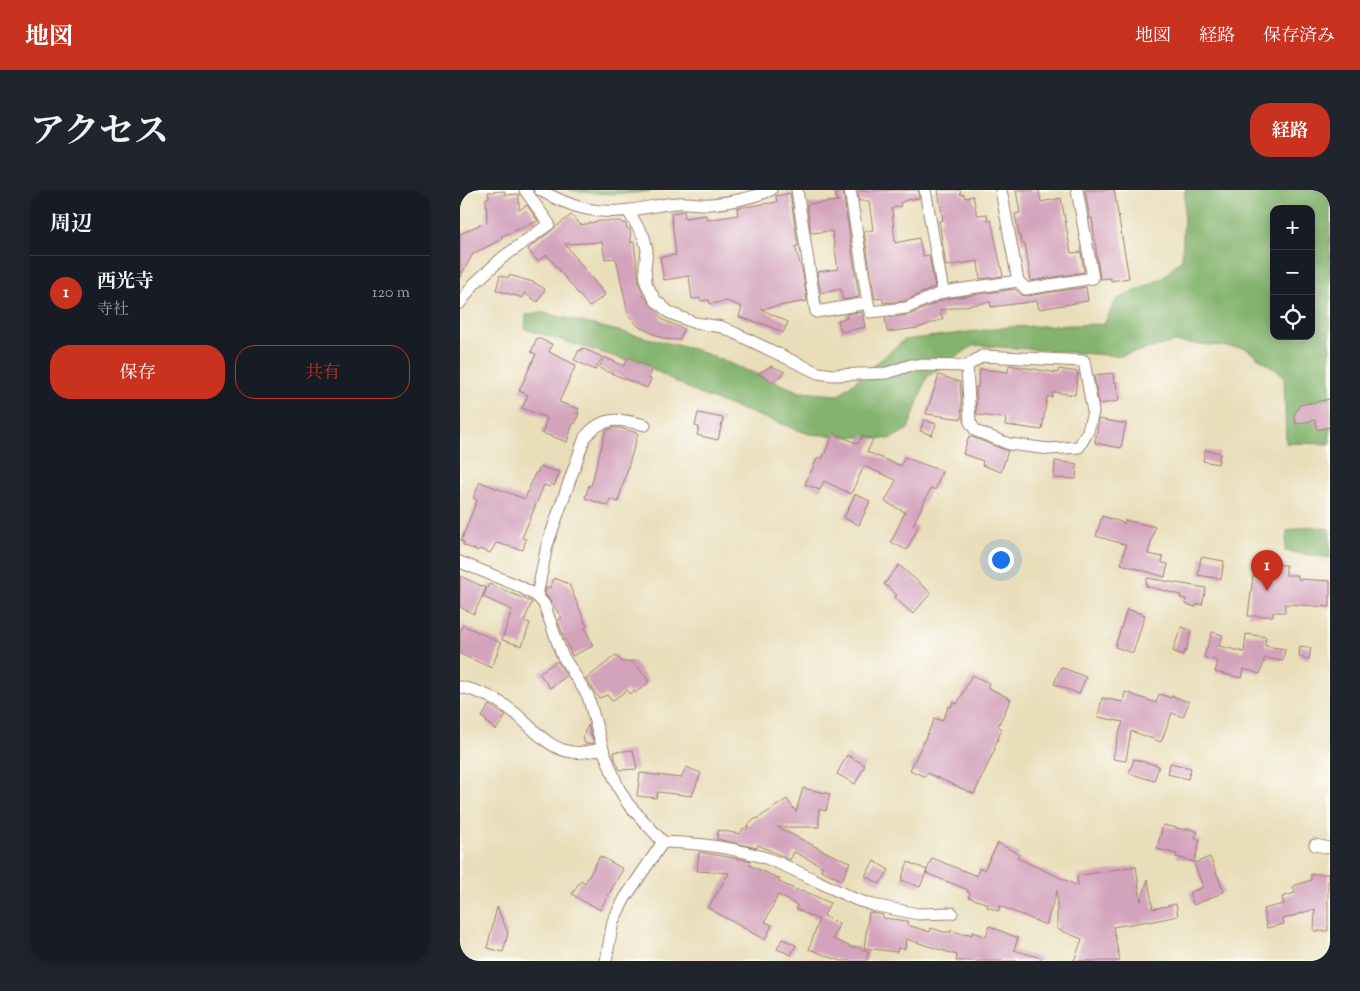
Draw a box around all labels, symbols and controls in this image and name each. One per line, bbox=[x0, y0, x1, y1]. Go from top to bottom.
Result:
text: 地図 bbox=[25, 21, 73, 55]
text: 地図 bbox=[1135, 24, 1171, 50]
text: 経路 bbox=[1199, 24, 1235, 50]
text: 保存済み bbox=[1263, 24, 1335, 50]
button: 経路 bbox=[1250, 103, 1330, 157]
text: アクセス bbox=[30, 108, 169, 159]
map controls bbox=[1270, 205, 1315, 340]
button: + bbox=[1270, 205, 1315, 250]
text: 周辺 bbox=[50, 210, 92, 240]
button: − bbox=[1270, 250, 1315, 295]
text: 西光寺 bbox=[97, 269, 154, 296]
text: 1 bbox=[63, 282, 69, 305]
text: 120 m bbox=[372, 282, 410, 305]
button: locate bbox=[1270, 295, 1315, 340]
text: 寺社 bbox=[97, 299, 129, 322]
button: 保存 bbox=[50, 345, 225, 399]
button: 共有 bbox=[235, 345, 410, 399]
your location bbox=[988, 547, 1014, 573]
pin: 1 bbox=[1251, 550, 1283, 591]

